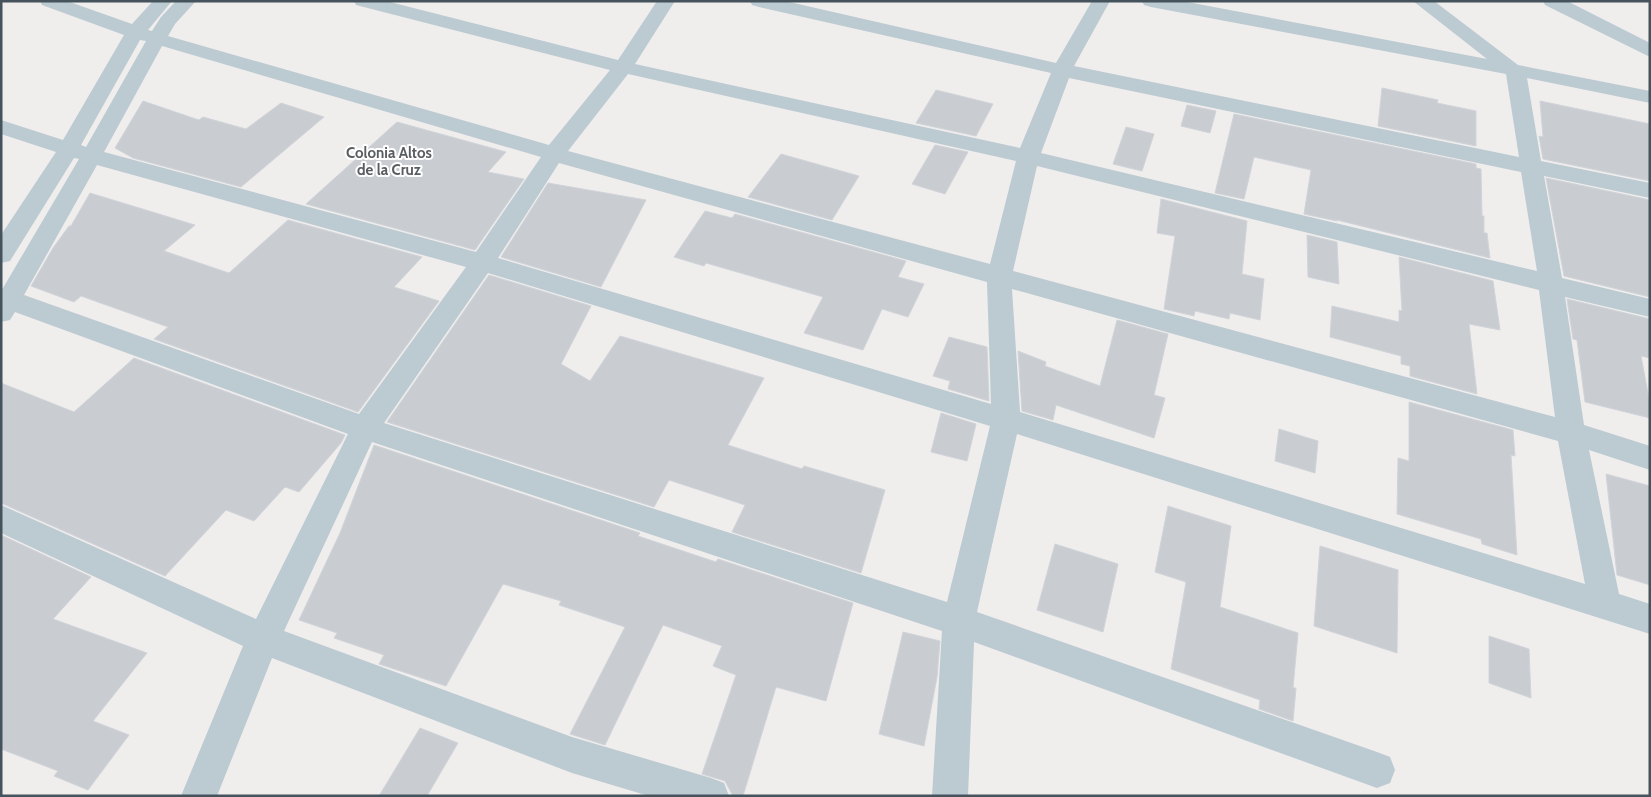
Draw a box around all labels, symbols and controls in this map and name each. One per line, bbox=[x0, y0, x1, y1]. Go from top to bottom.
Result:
district label: Colonia Altos de la Cruz bbox=[346, 144, 432, 179]

